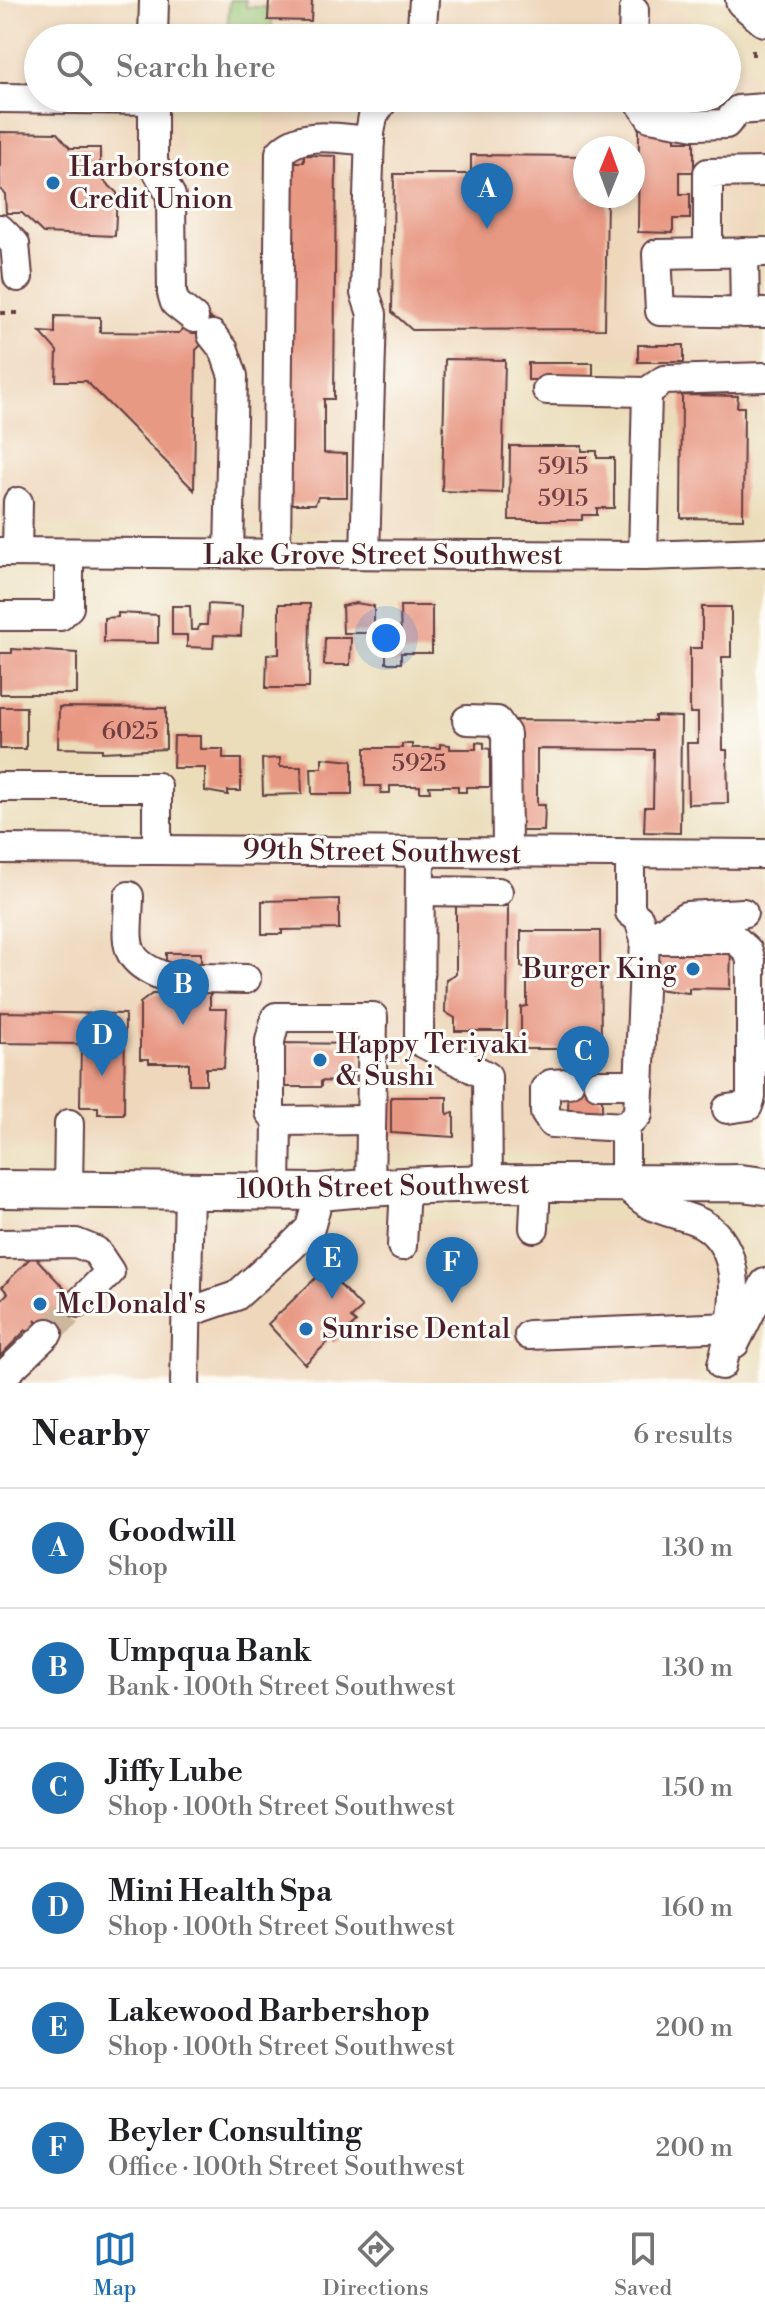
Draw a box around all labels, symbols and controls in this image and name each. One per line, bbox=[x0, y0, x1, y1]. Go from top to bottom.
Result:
search box bbox=[24, 24, 741, 112]
icon: search bbox=[52, 46, 96, 90]
text: Search here bbox=[116, 49, 276, 87]
north arrow bbox=[573, 136, 645, 208]
place label: Harborstone Credit Union bbox=[69, 150, 233, 217]
pin: A bbox=[461, 163, 513, 229]
marker: Harborstone Credit Union bbox=[44, 174, 62, 192]
house number: 5915 bbox=[538, 452, 588, 482]
house number: 5915 bbox=[538, 484, 588, 514]
street label: Lake Grove Street Southwest bbox=[203, 538, 563, 573]
your location bbox=[366, 618, 406, 658]
house number: 6025 bbox=[102, 717, 158, 747]
house number: 5925 bbox=[392, 749, 446, 779]
street label: 99th Street Southwest bbox=[242, 832, 522, 872]
place label: Burger King bbox=[521, 952, 677, 987]
pin: B bbox=[157, 959, 209, 1025]
marker: Burger King bbox=[684, 960, 702, 978]
pin: D bbox=[76, 1010, 128, 1076]
pin: C bbox=[557, 1026, 609, 1092]
place label: Happy Teriyaki & Sushi bbox=[336, 1027, 529, 1094]
marker: Happy Teriyaki & Sushi bbox=[311, 1051, 329, 1069]
street label: 100th Street Southwest bbox=[236, 1167, 530, 1207]
pin: E bbox=[306, 1233, 358, 1299]
pin: F bbox=[426, 1237, 478, 1303]
place label: McDonald's bbox=[56, 1287, 206, 1322]
marker: McDonald's bbox=[31, 1295, 49, 1313]
place label: Sunrise Dental bbox=[322, 1312, 510, 1347]
marker: Sunrise Dental bbox=[297, 1320, 315, 1338]
text: Nearby bbox=[32, 1414, 150, 1456]
text: 6 results bbox=[633, 1419, 733, 1451]
text: Goodwill bbox=[108, 1513, 236, 1551]
text: A bbox=[49, 1532, 67, 1564]
text: 130 m bbox=[662, 1532, 733, 1564]
text: Shop bbox=[108, 1551, 168, 1583]
text: Umpqua Bank bbox=[108, 1633, 311, 1671]
text: B bbox=[48, 1652, 68, 1684]
text: 130 m bbox=[662, 1652, 733, 1684]
text: Bank · 100th Street Southwest bbox=[108, 1671, 456, 1703]
text: Jiffy Lube bbox=[108, 1753, 243, 1791]
text: C bbox=[49, 1772, 67, 1804]
text: 150 m bbox=[662, 1772, 733, 1804]
text: Shop · 100th Street Southwest bbox=[108, 1791, 455, 1823]
text: Mini Health Spa bbox=[108, 1873, 332, 1911]
text: D bbox=[48, 1892, 68, 1924]
text: 160 m bbox=[662, 1892, 733, 1924]
text: Shop · 100th Street Southwest bbox=[108, 1911, 455, 1943]
text: Lakewood Barbershop bbox=[108, 1993, 430, 2031]
text: E bbox=[49, 2012, 67, 2044]
text: 200 m bbox=[656, 2012, 733, 2044]
text: Shop · 100th Street Southwest bbox=[108, 2031, 455, 2063]
text: Beyler Consulting bbox=[108, 2113, 362, 2151]
text: F bbox=[49, 2132, 67, 2164]
text: 200 m bbox=[656, 2132, 733, 2164]
text: Office · 100th Street Southwest bbox=[108, 2151, 465, 2183]
tab: Map bbox=[93, 2227, 137, 2302]
tab: Directions bbox=[323, 2227, 429, 2302]
tab: Saved bbox=[614, 2227, 672, 2302]

